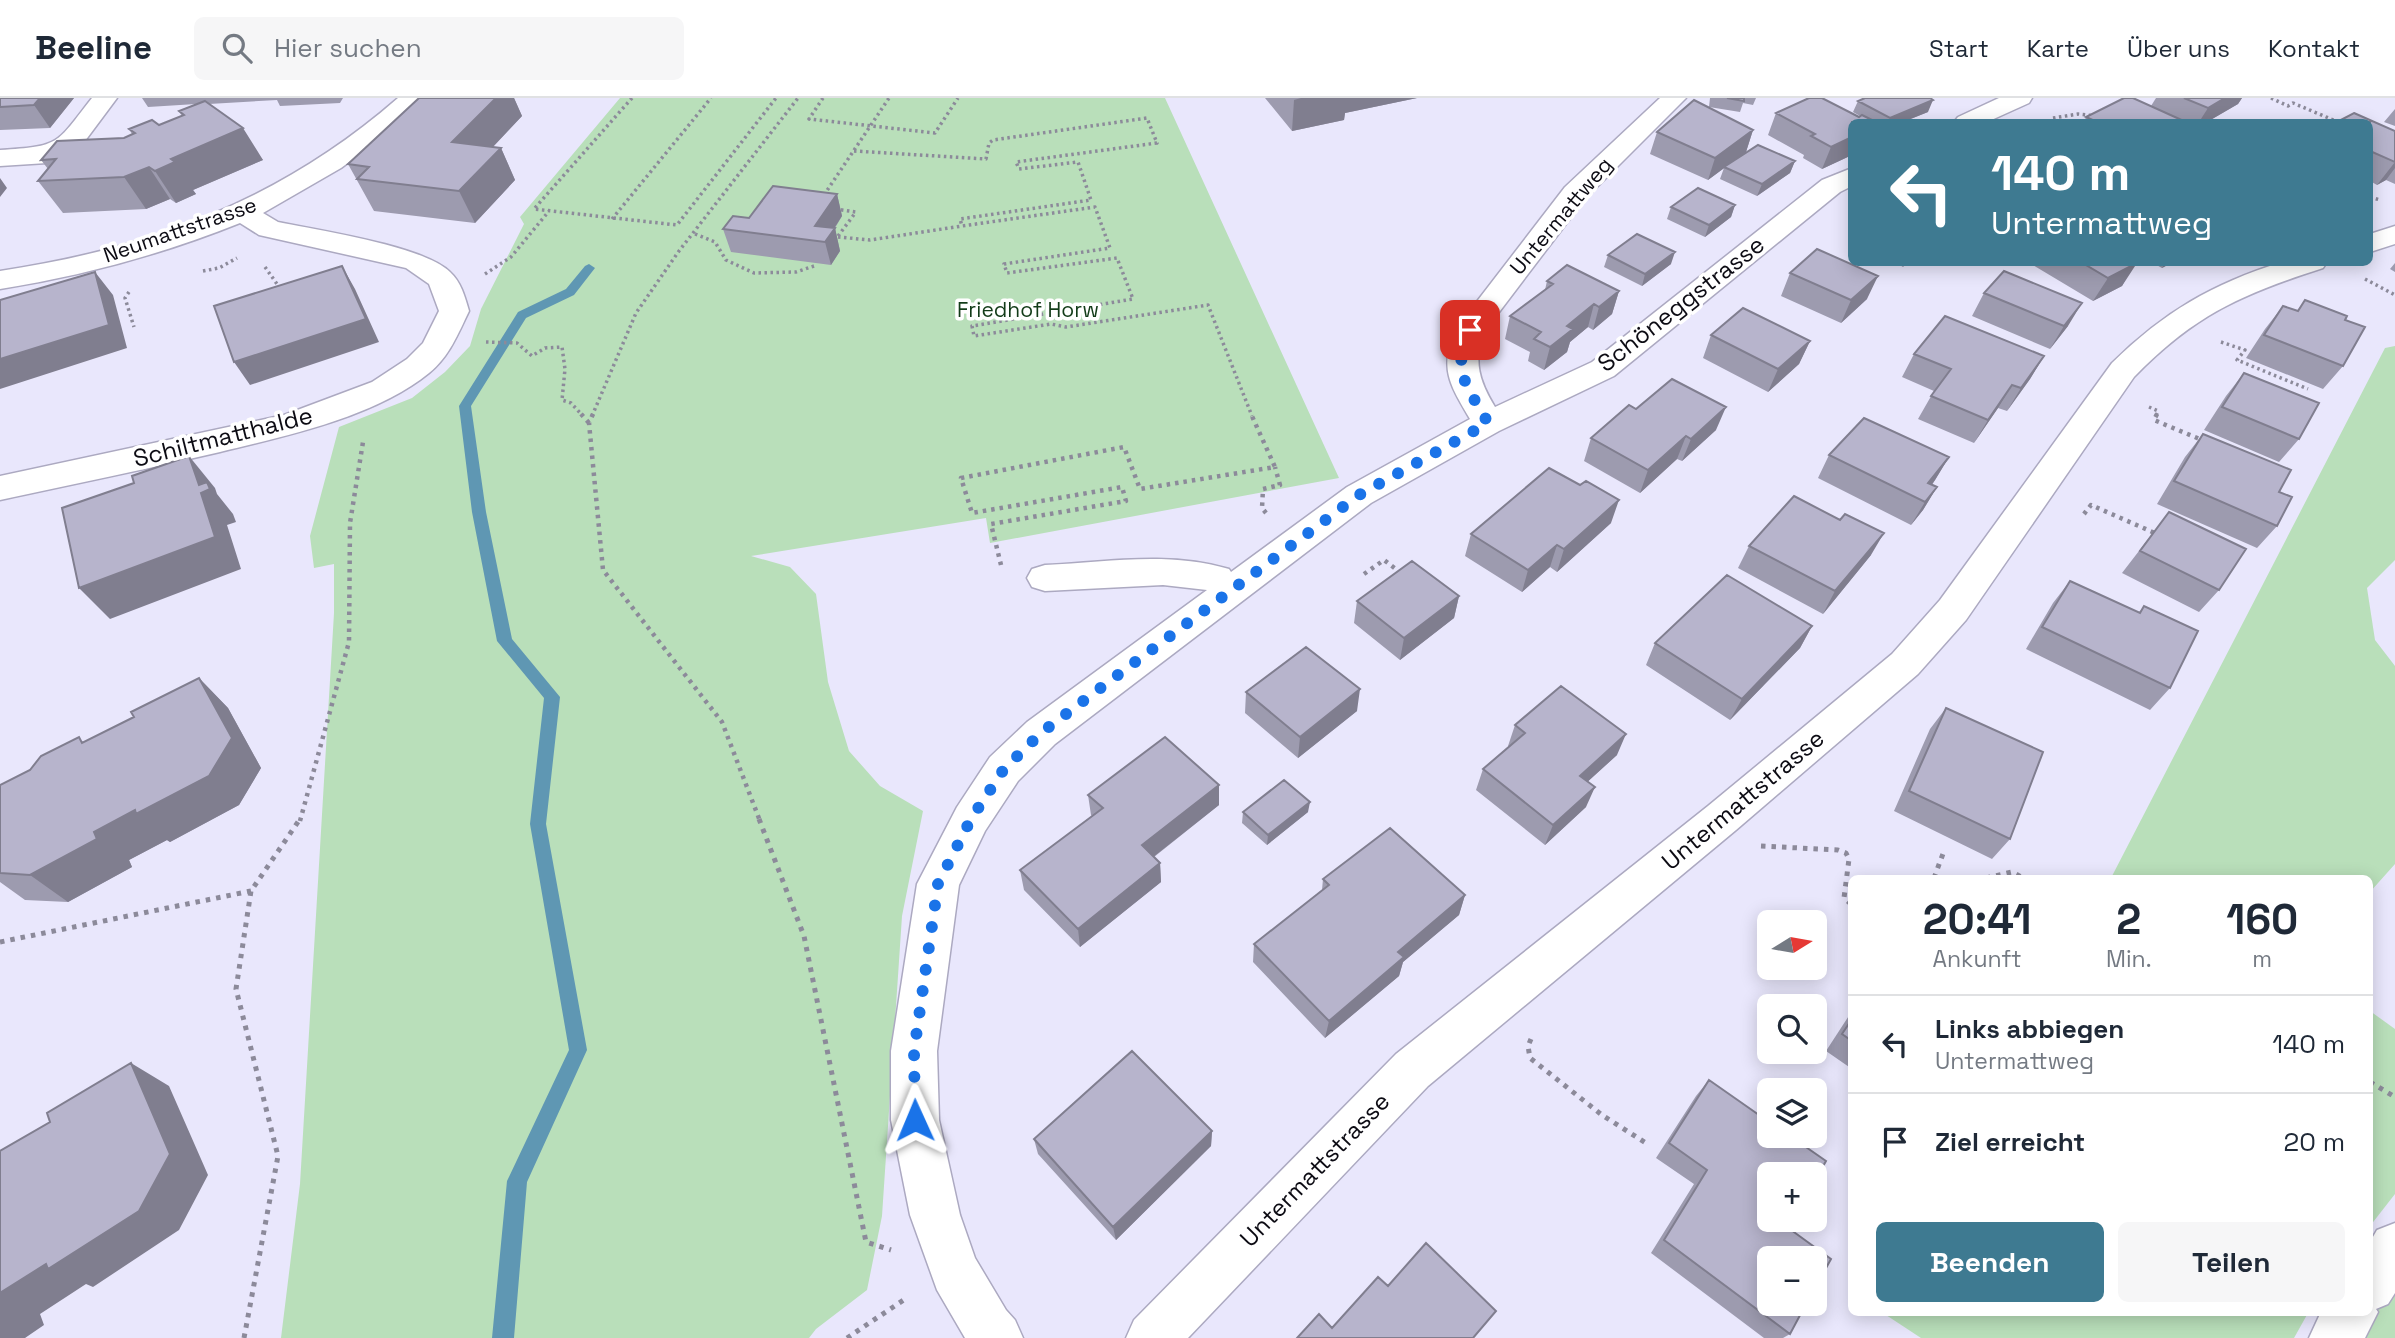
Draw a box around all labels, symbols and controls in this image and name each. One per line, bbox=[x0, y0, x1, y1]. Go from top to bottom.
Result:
search box bbox=[194, 17, 684, 80]
text: Beeline bbox=[35, 27, 152, 69]
icon: search bbox=[218, 29, 256, 67]
text: Hier suchen bbox=[274, 31, 422, 65]
text: Start bbox=[1929, 33, 1989, 64]
text: Karte bbox=[2027, 33, 2089, 64]
text: Über uns bbox=[2127, 33, 2230, 64]
text: Kontakt bbox=[2268, 33, 2360, 64]
text: 140 m bbox=[1991, 142, 2130, 204]
icon: left bbox=[1876, 147, 1967, 238]
street label: Untermattweg bbox=[1504, 151, 1618, 280]
street label: Neumattstrasse bbox=[100, 191, 260, 268]
text: Untermattweg bbox=[1991, 203, 2212, 243]
street label: Schöneggstrasse bbox=[1591, 229, 1770, 378]
park label: Friedhof Horw bbox=[957, 296, 1099, 323]
pin bbox=[1440, 300, 1500, 360]
icon: arrive bbox=[1451, 311, 1489, 349]
street label: Schiltmatthalde bbox=[130, 399, 316, 474]
street label: Untermattstrasse bbox=[1655, 723, 1830, 877]
text: 20:41 bbox=[1923, 893, 2031, 946]
text: 2 bbox=[2116, 893, 2141, 946]
text: 160 bbox=[2226, 893, 2298, 946]
north arrow bbox=[1757, 910, 1827, 980]
map controls bbox=[1757, 910, 1827, 1316]
text: Ankunft bbox=[1932, 944, 2022, 974]
text: Min. bbox=[2106, 944, 2152, 974]
text: m bbox=[2252, 944, 2272, 974]
button: search bbox=[1757, 994, 1827, 1064]
text: Links abbiegen bbox=[1935, 1012, 2124, 1046]
icon: left bbox=[1876, 1025, 1914, 1063]
text: 140 m bbox=[2272, 1027, 2345, 1061]
text: Untermattweg bbox=[1935, 1046, 2094, 1076]
button: layers bbox=[1757, 1078, 1827, 1148]
position arrow bbox=[878, 1083, 952, 1157]
street label: Untermattstrasse bbox=[1233, 1086, 1396, 1253]
icon: arrive bbox=[1876, 1123, 1914, 1161]
text: Ziel erreicht bbox=[1935, 1125, 2085, 1159]
text: 20 m bbox=[2284, 1125, 2345, 1159]
button: + bbox=[1757, 1162, 1827, 1232]
button: Beenden bbox=[1876, 1222, 2104, 1302]
button: Teilen bbox=[2118, 1222, 2345, 1302]
button: − bbox=[1757, 1246, 1827, 1316]

